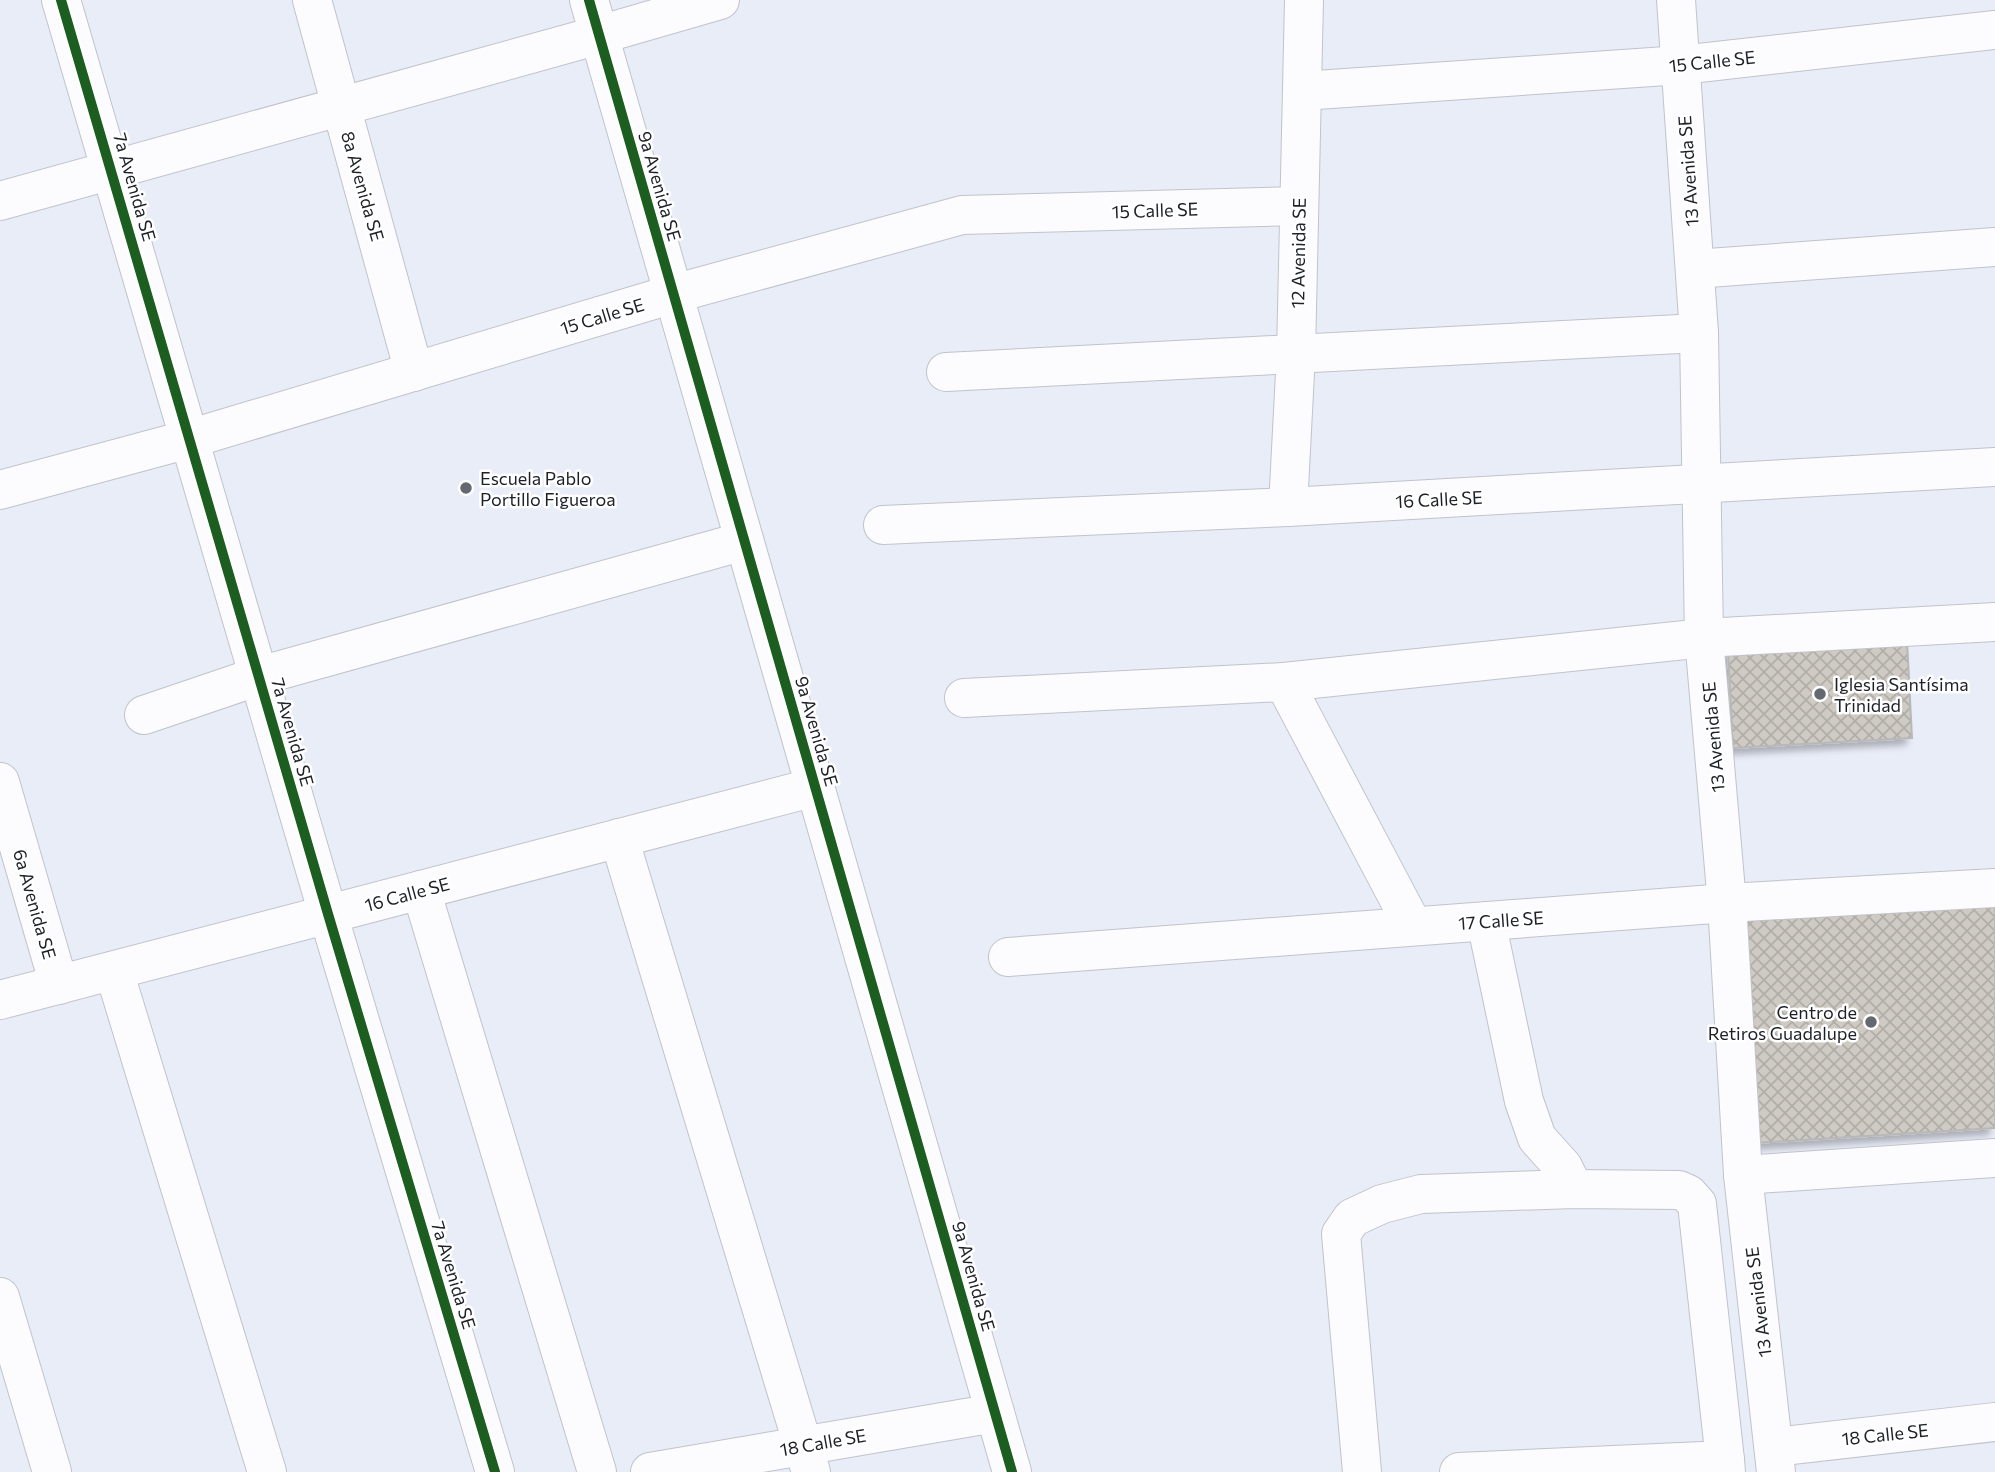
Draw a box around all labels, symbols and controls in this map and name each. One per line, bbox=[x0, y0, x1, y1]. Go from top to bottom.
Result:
street label: 15 Calle SE bbox=[1668, 46, 1756, 76]
street label: 13 Avenida SE bbox=[1673, 115, 1703, 227]
street label: 8a Avenida SE bbox=[337, 128, 389, 244]
street label: 9a Avenida SE bbox=[634, 128, 686, 244]
street label: 7a Avenida SE bbox=[109, 130, 161, 244]
street label: 15 Calle SE bbox=[1111, 197, 1199, 223]
street label: 12 Avenida SE bbox=[1286, 197, 1310, 309]
street label: 15 Calle SE bbox=[557, 293, 647, 339]
place label: Escuela Pablo Portillo Figueroa bbox=[480, 467, 616, 510]
marker: Escuela Pablo Portillo Figueroa bbox=[458, 480, 474, 496]
street label: 16 Calle SE bbox=[1395, 486, 1483, 512]
street label: 9a Avenida SE bbox=[791, 673, 843, 789]
place label: Iglesia Santísima Trinidad bbox=[1834, 673, 1969, 716]
street label: 7a Avenida SE bbox=[267, 675, 319, 789]
street label: 13 Avenida SE bbox=[1697, 681, 1729, 793]
marker: Iglesia Santísima Trinidad bbox=[1812, 686, 1828, 702]
street label: 6a Avenida SE bbox=[9, 846, 61, 962]
street label: 16 Calle SE bbox=[362, 872, 452, 916]
street label: 17 Calle SE bbox=[1457, 906, 1545, 934]
place label: Centro de Retiros Guadalupe bbox=[1708, 1001, 1857, 1044]
marker: Centro de Retiros Guadalupe bbox=[1863, 1014, 1879, 1030]
street label: 7a Avenida SE bbox=[427, 1218, 481, 1332]
street label: 9a Avenida SE bbox=[948, 1218, 1000, 1334]
street label: 13 Avenida SE bbox=[1740, 1246, 1776, 1358]
street label: 18 Calle SE bbox=[1841, 1419, 1929, 1449]
street label: 18 Calle SE bbox=[778, 1424, 868, 1460]

